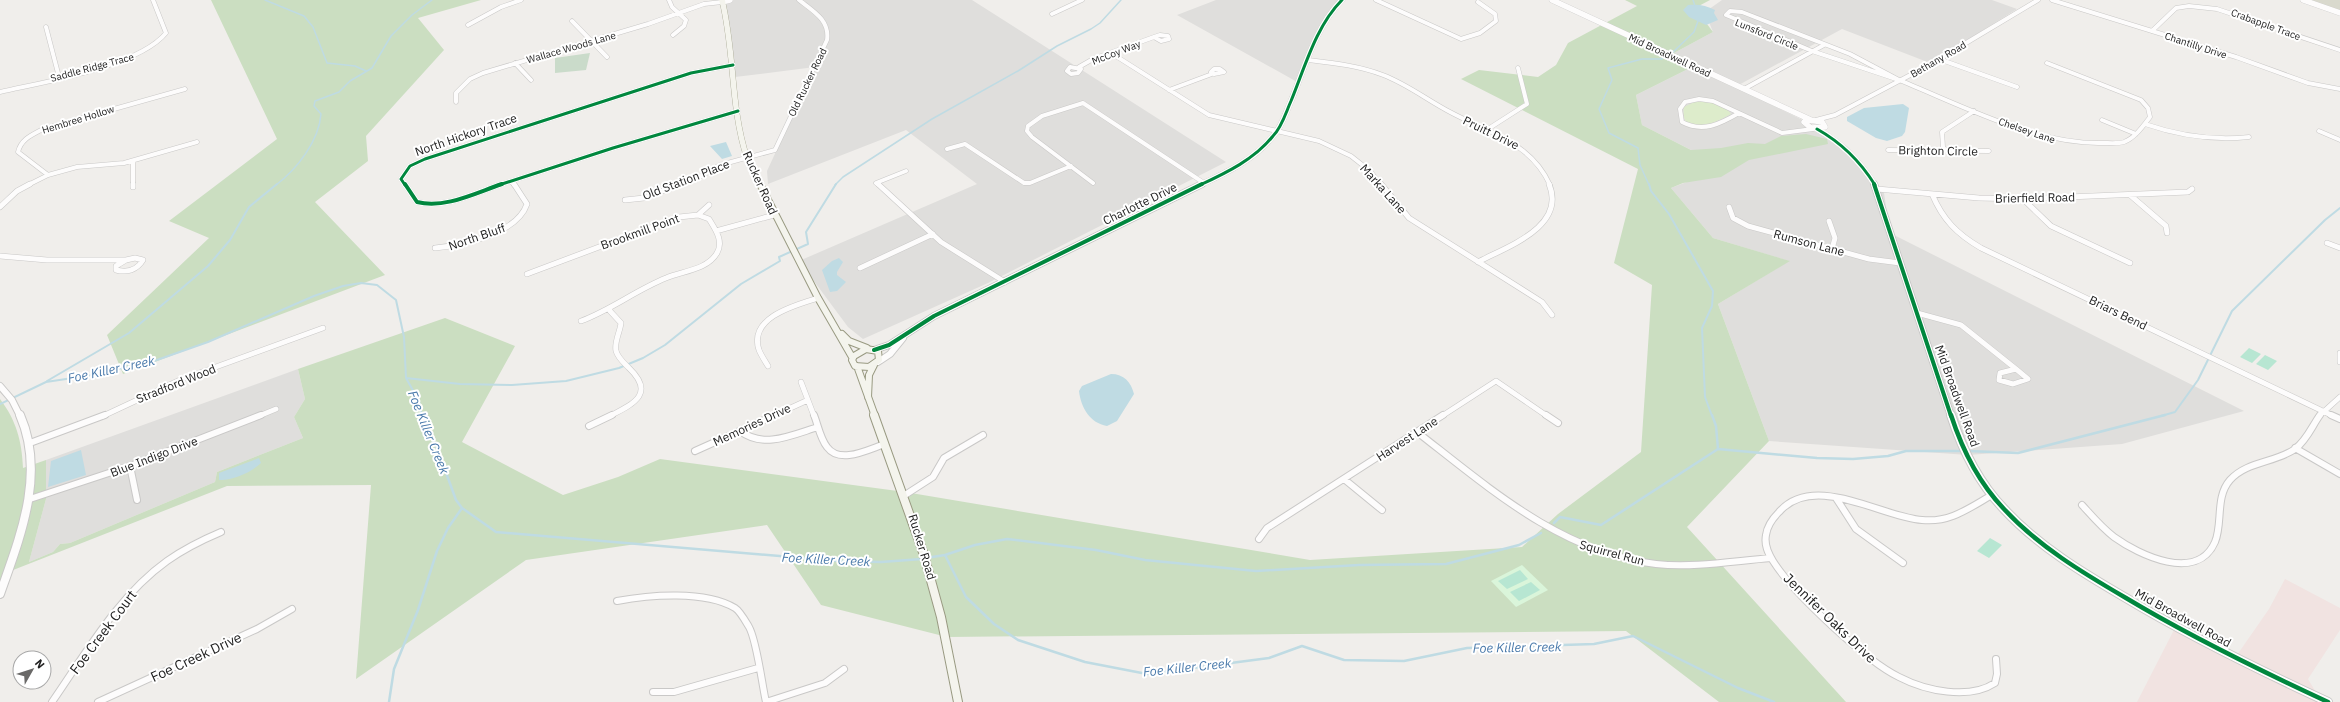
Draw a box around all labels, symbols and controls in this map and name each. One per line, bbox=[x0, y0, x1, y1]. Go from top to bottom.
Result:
street label: Crabapple Trace bbox=[2229, 6, 2303, 43]
street label: Lunsford Circle bbox=[1733, 16, 1801, 53]
street label: Wallace Woods Lane bbox=[525, 28, 618, 66]
street label: Chantilly Drive bbox=[2163, 29, 2229, 62]
street label: Mid Broadwell Road bbox=[1626, 31, 1713, 80]
street label: McCoy Way bbox=[1090, 37, 1142, 68]
street label: Bethany Road bbox=[1908, 38, 1969, 81]
street label: Old Rucker Road bbox=[785, 46, 830, 119]
street label: Saddle Ridge Trace bbox=[49, 50, 136, 85]
street label: Hembree Hollow bbox=[40, 102, 116, 137]
street label: North Hickory Trace bbox=[413, 110, 519, 159]
street label: Pruitt Drive bbox=[1461, 113, 1522, 153]
street label: Chelsey Lane bbox=[1997, 115, 2057, 146]
street label: Brighton Circle bbox=[1898, 142, 1978, 159]
street label: Rucker Road bbox=[740, 149, 781, 217]
street label: Old Station Place bbox=[640, 156, 732, 203]
street label: Marka Lane bbox=[1357, 161, 1410, 217]
street label: Charlotte Drive bbox=[1100, 179, 1180, 228]
street label: Brierfield Road bbox=[1995, 189, 2075, 206]
street label: Brookmill Point bbox=[598, 210, 681, 253]
street label: North Bluff bbox=[446, 220, 507, 253]
street label: Rumson Lane bbox=[1772, 226, 1847, 259]
street label: Briars Bend bbox=[2087, 292, 2150, 333]
street label: Mid Broadwell Road bbox=[1932, 343, 1983, 449]
water label: Foe Killer Creek bbox=[66, 352, 156, 387]
street label: Stradford Wood bbox=[134, 361, 218, 406]
water label: Foe Killer Creek bbox=[404, 388, 453, 477]
street label: Memories Drive bbox=[711, 400, 793, 449]
street label: Harvest Lane bbox=[1373, 413, 1441, 464]
street label: Blue Indigo Drive bbox=[108, 433, 200, 480]
street label: Rucker Road bbox=[905, 512, 940, 582]
street label: Squirrel Run bbox=[1578, 537, 1646, 568]
water label: Foe Killer Creek bbox=[781, 549, 871, 570]
street label: Jennifer Oaks Drive bbox=[1780, 569, 1880, 667]
street label: Mid Broadwell Road bbox=[2133, 585, 2234, 650]
street label: Foe Creek Court bbox=[66, 586, 141, 678]
street label: Foe Creek Drive bbox=[148, 628, 245, 686]
water label: Foe Killer Creek bbox=[1473, 638, 1562, 657]
north arrow bbox=[12, 650, 52, 690]
water label: Foe Killer Creek bbox=[1142, 654, 1232, 681]
text: N bbox=[32, 656, 48, 671]

